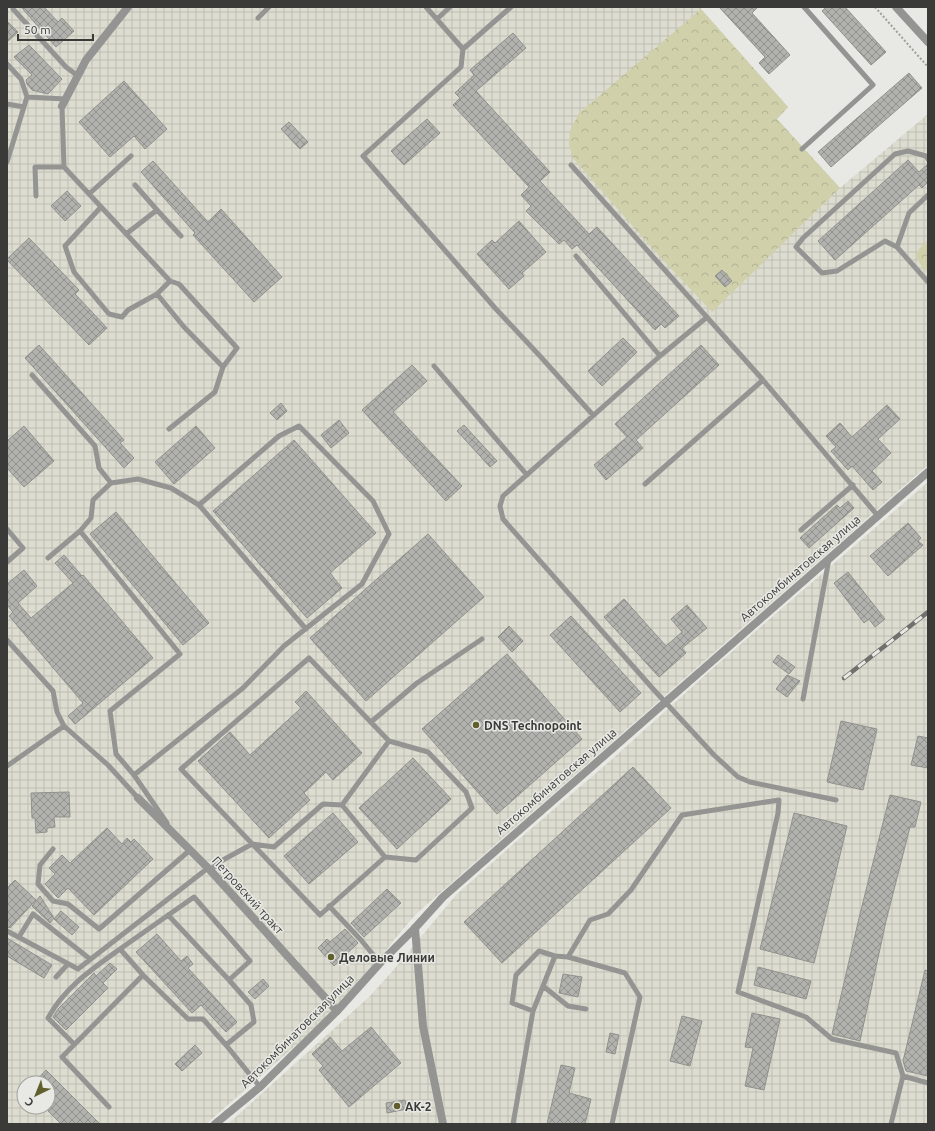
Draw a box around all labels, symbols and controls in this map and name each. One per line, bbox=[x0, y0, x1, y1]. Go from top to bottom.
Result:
scale bar bbox=[18, 16, 93, 42]
text: 50 m bbox=[24, 23, 51, 36]
street label: Автокомбинатовская улица bbox=[737, 512, 863, 624]
place label: DNS Technopoint bbox=[484, 719, 582, 732]
marker: DNS Technopoint bbox=[471, 720, 481, 730]
street label: Автокомбинатовская улица bbox=[493, 725, 619, 837]
street label: Петровский тракт bbox=[210, 854, 287, 937]
place label: Деловые Линии bbox=[339, 951, 435, 964]
marker: Деловые Линии bbox=[326, 952, 336, 962]
street label: Автокомбинатовская улица bbox=[238, 972, 356, 1090]
north arrow bbox=[16, 1075, 56, 1115]
text: С bbox=[23, 1096, 36, 1109]
place label: АК-2 bbox=[405, 1100, 432, 1113]
marker: АК-2 bbox=[392, 1101, 402, 1111]

